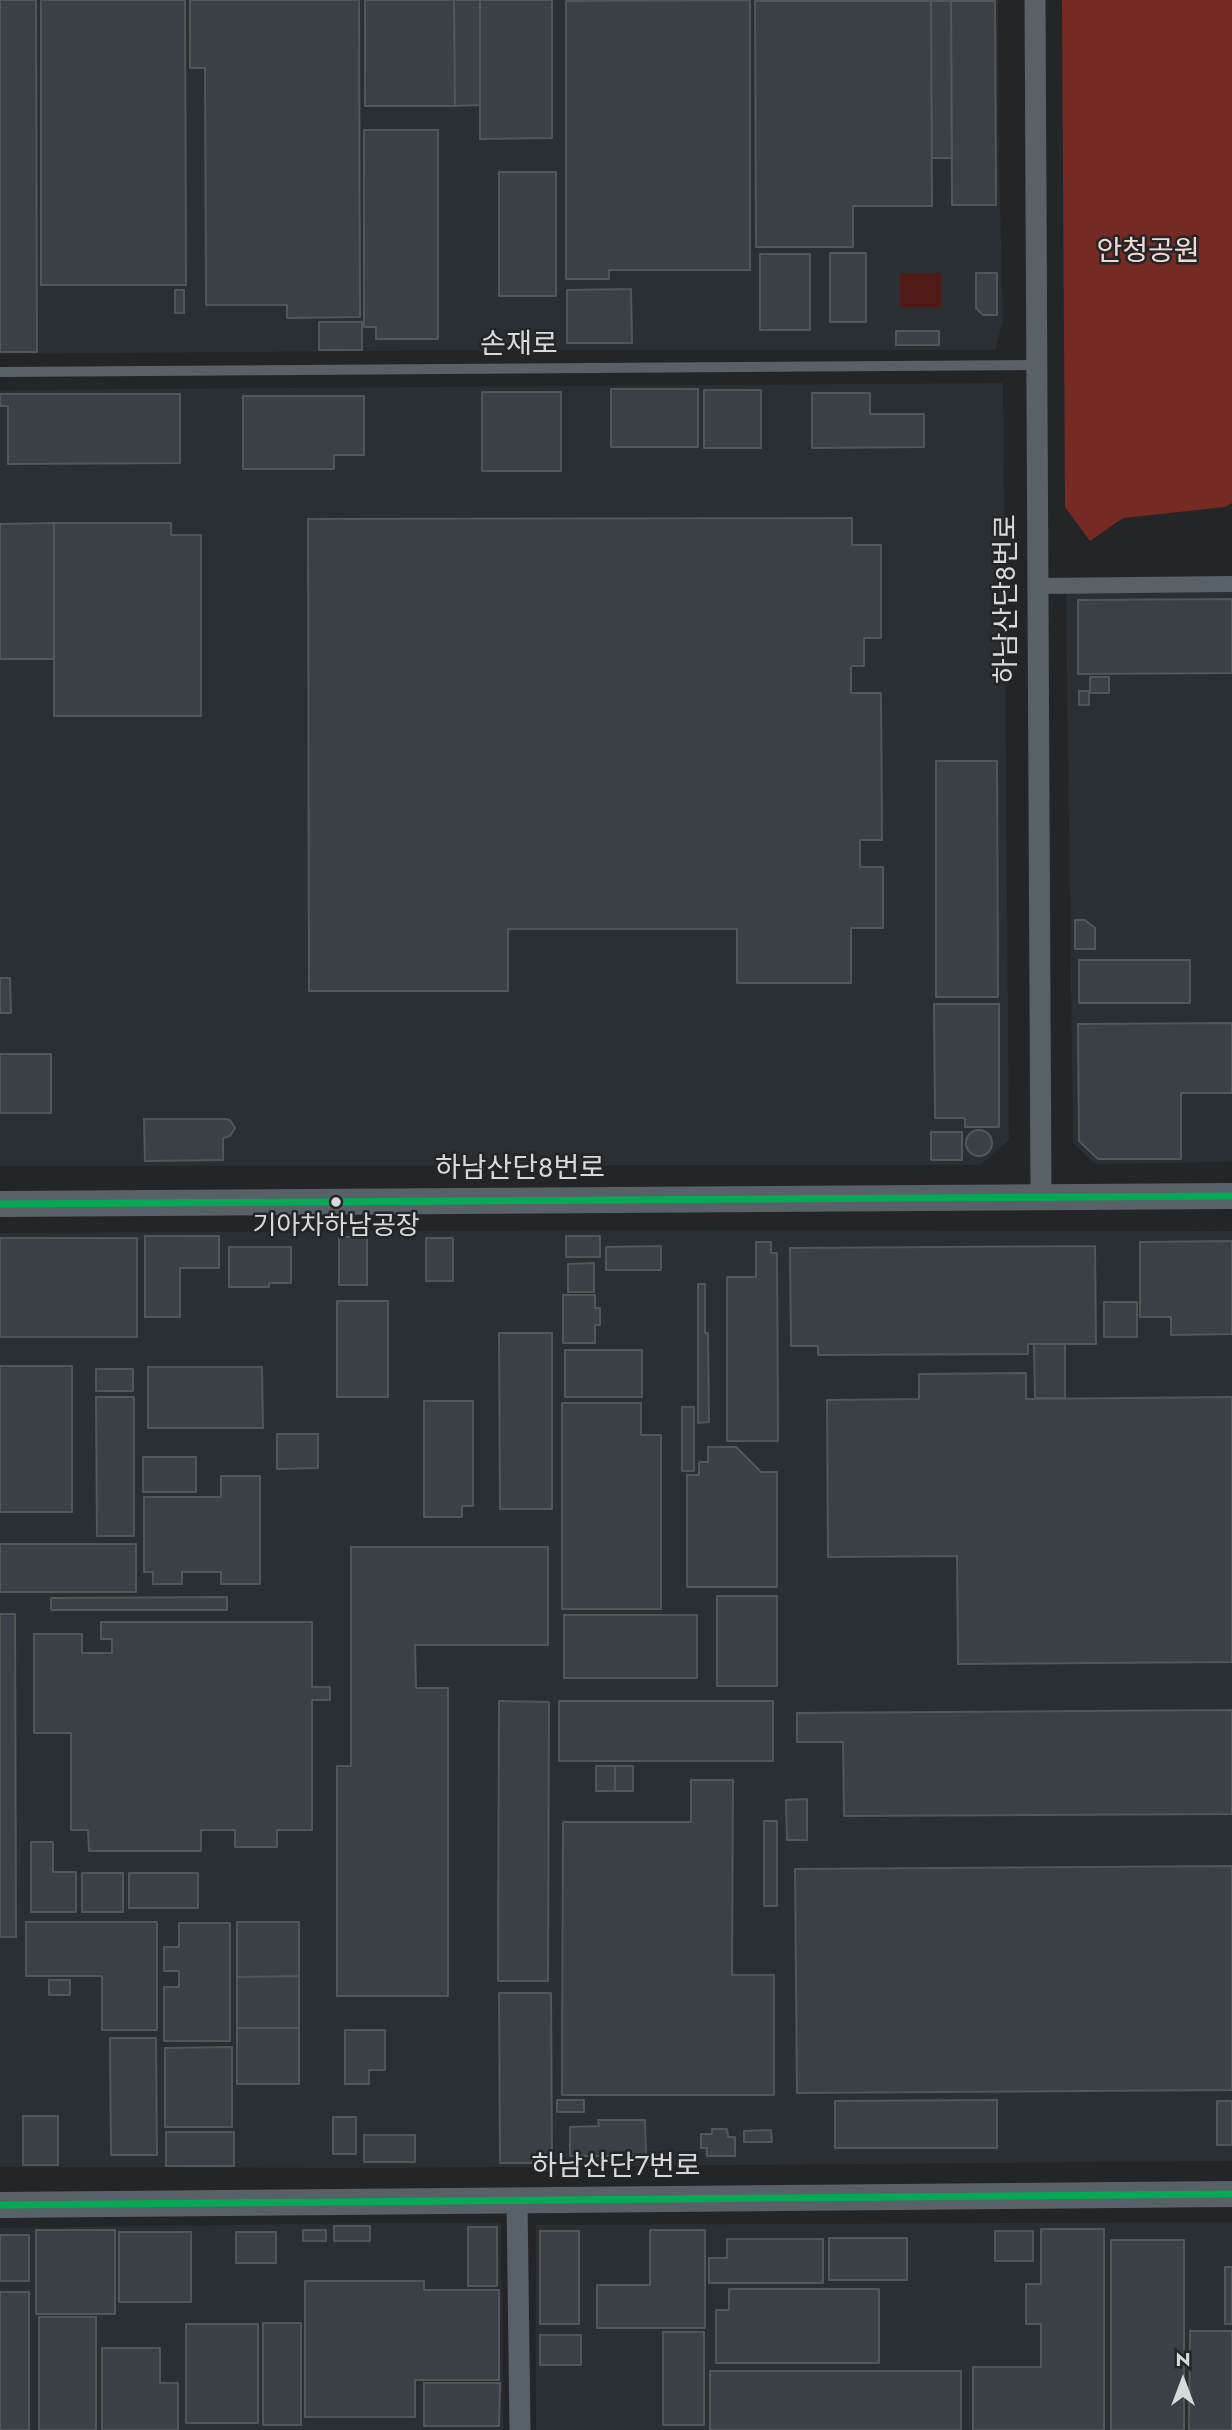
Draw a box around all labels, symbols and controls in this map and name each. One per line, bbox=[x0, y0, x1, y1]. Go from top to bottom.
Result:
park label: 안청공원 bbox=[1096, 236, 1200, 270]
street label: 손재로 bbox=[480, 329, 558, 363]
street label: 하남산단8번로 bbox=[991, 514, 1025, 684]
street label: 하남산단8번로 bbox=[435, 1153, 605, 1187]
marker: 기아차하남공장 bbox=[329, 1195, 343, 1209]
place label: 기아차하남공장 bbox=[252, 1212, 420, 1244]
street label: 하남산단7번로 bbox=[531, 2151, 701, 2185]
north arrow bbox=[1148, 2346, 1218, 2416]
text: N bbox=[1175, 2346, 1191, 2373]

